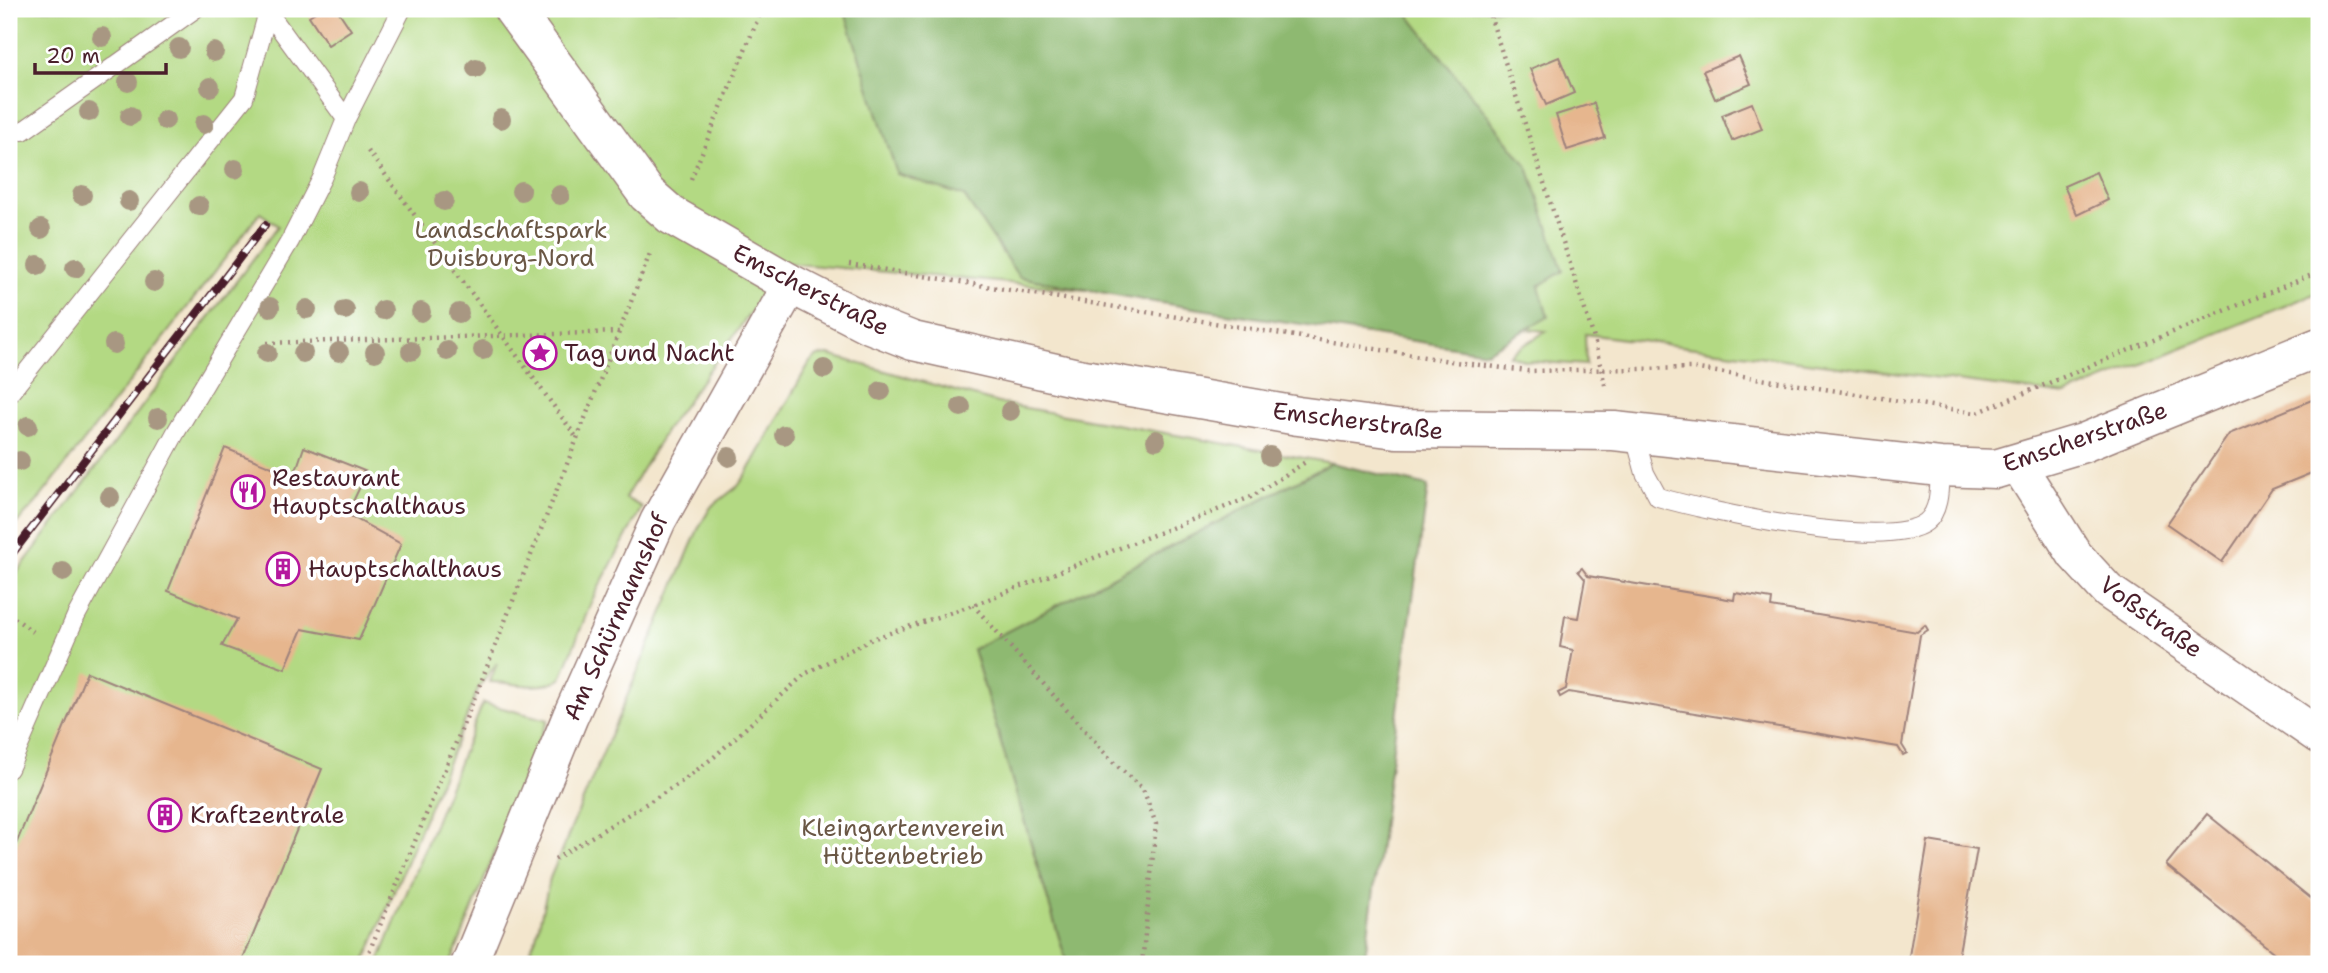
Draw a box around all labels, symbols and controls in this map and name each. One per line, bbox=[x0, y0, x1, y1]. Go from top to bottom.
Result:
scale bar bbox=[35, 32, 166, 76]
text: 20 m bbox=[46, 42, 100, 70]
park label: Landschaftspark Duisburg-Nord bbox=[415, 214, 608, 274]
street label: Emscherstraße bbox=[727, 237, 895, 343]
place icon: Tag und Nacht bbox=[521, 334, 559, 372]
place label: Tag und Nacht bbox=[564, 337, 735, 369]
street label: Emscherstraße bbox=[1999, 394, 2171, 480]
street label: Emscherstraße bbox=[1271, 395, 1445, 447]
place label: Restaurant Hauptschalthaus bbox=[272, 462, 466, 522]
restaurant icon: Restaurant Hauptschalthaus bbox=[229, 473, 267, 511]
street label: Am Schürmannshof bbox=[556, 507, 677, 726]
building icon: Hauptschalthaus bbox=[264, 550, 302, 588]
place label: Hauptschalthaus bbox=[308, 553, 502, 585]
street label: Voßstraße bbox=[2093, 569, 2209, 665]
building icon: Kraftzentrale bbox=[146, 796, 184, 834]
place label: Kraftzentrale bbox=[190, 799, 345, 831]
park label: Kleingartenverein Hüttenbetrieb bbox=[801, 812, 1005, 872]

